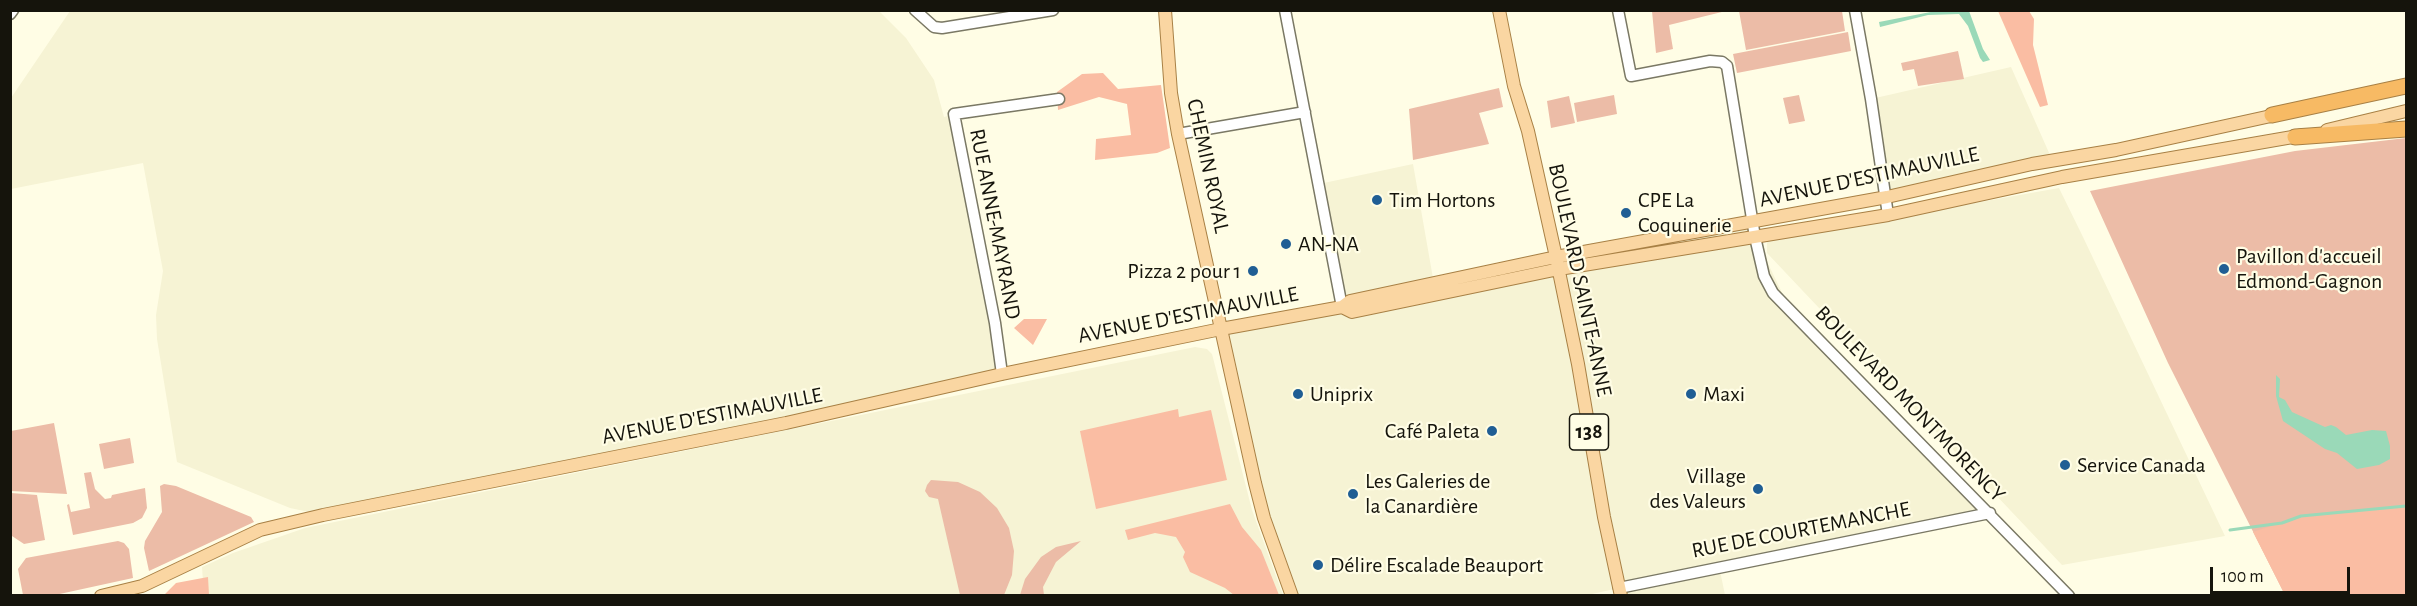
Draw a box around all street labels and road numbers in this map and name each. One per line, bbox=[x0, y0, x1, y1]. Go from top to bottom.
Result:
street label: CHEMIN ROYAL bbox=[1181, 96, 1235, 236]
street label: RUE ANNE-MAYRAND bbox=[964, 127, 1026, 321]
street label: AVENUE D'ESTIMAUVILLE bbox=[1757, 141, 1981, 213]
street label: BOULEVARD SAINTE-ANNE bbox=[1542, 161, 1618, 399]
street label: AVENUE D'ESTIMAUVILLE bbox=[1076, 281, 1300, 349]
street label: BOULEVARD MONTMORENCY bbox=[1809, 300, 2011, 508]
street label: AVENUE D'ESTIMAUVILLE bbox=[600, 382, 824, 450]
road number: 138 bbox=[1570, 414, 1608, 450]
street label: RUE DE COURTEMANCHE bbox=[1690, 496, 1912, 564]

